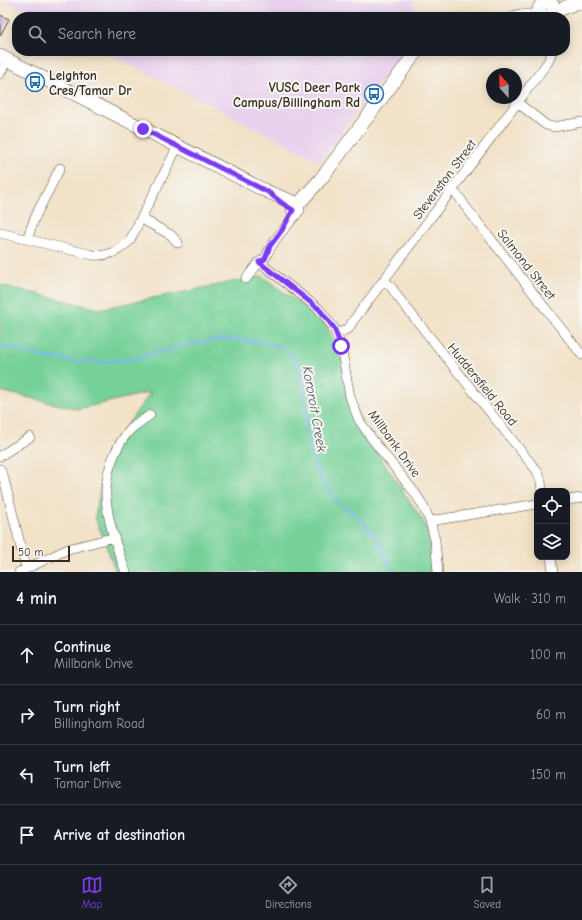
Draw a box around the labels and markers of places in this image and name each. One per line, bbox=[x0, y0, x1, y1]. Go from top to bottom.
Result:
place label: Leighton Cres/Tamar Dr bbox=[49, 68, 132, 98]
bus stop icon: Leighton Cres/Tamar Dr bbox=[24, 71, 46, 93]
place label: VUSC Deer Park Campus/Billingham Rd bbox=[233, 80, 361, 110]
bus stop icon: VUSC Deer Park Campus/Billingham Rd bbox=[363, 83, 385, 105]

